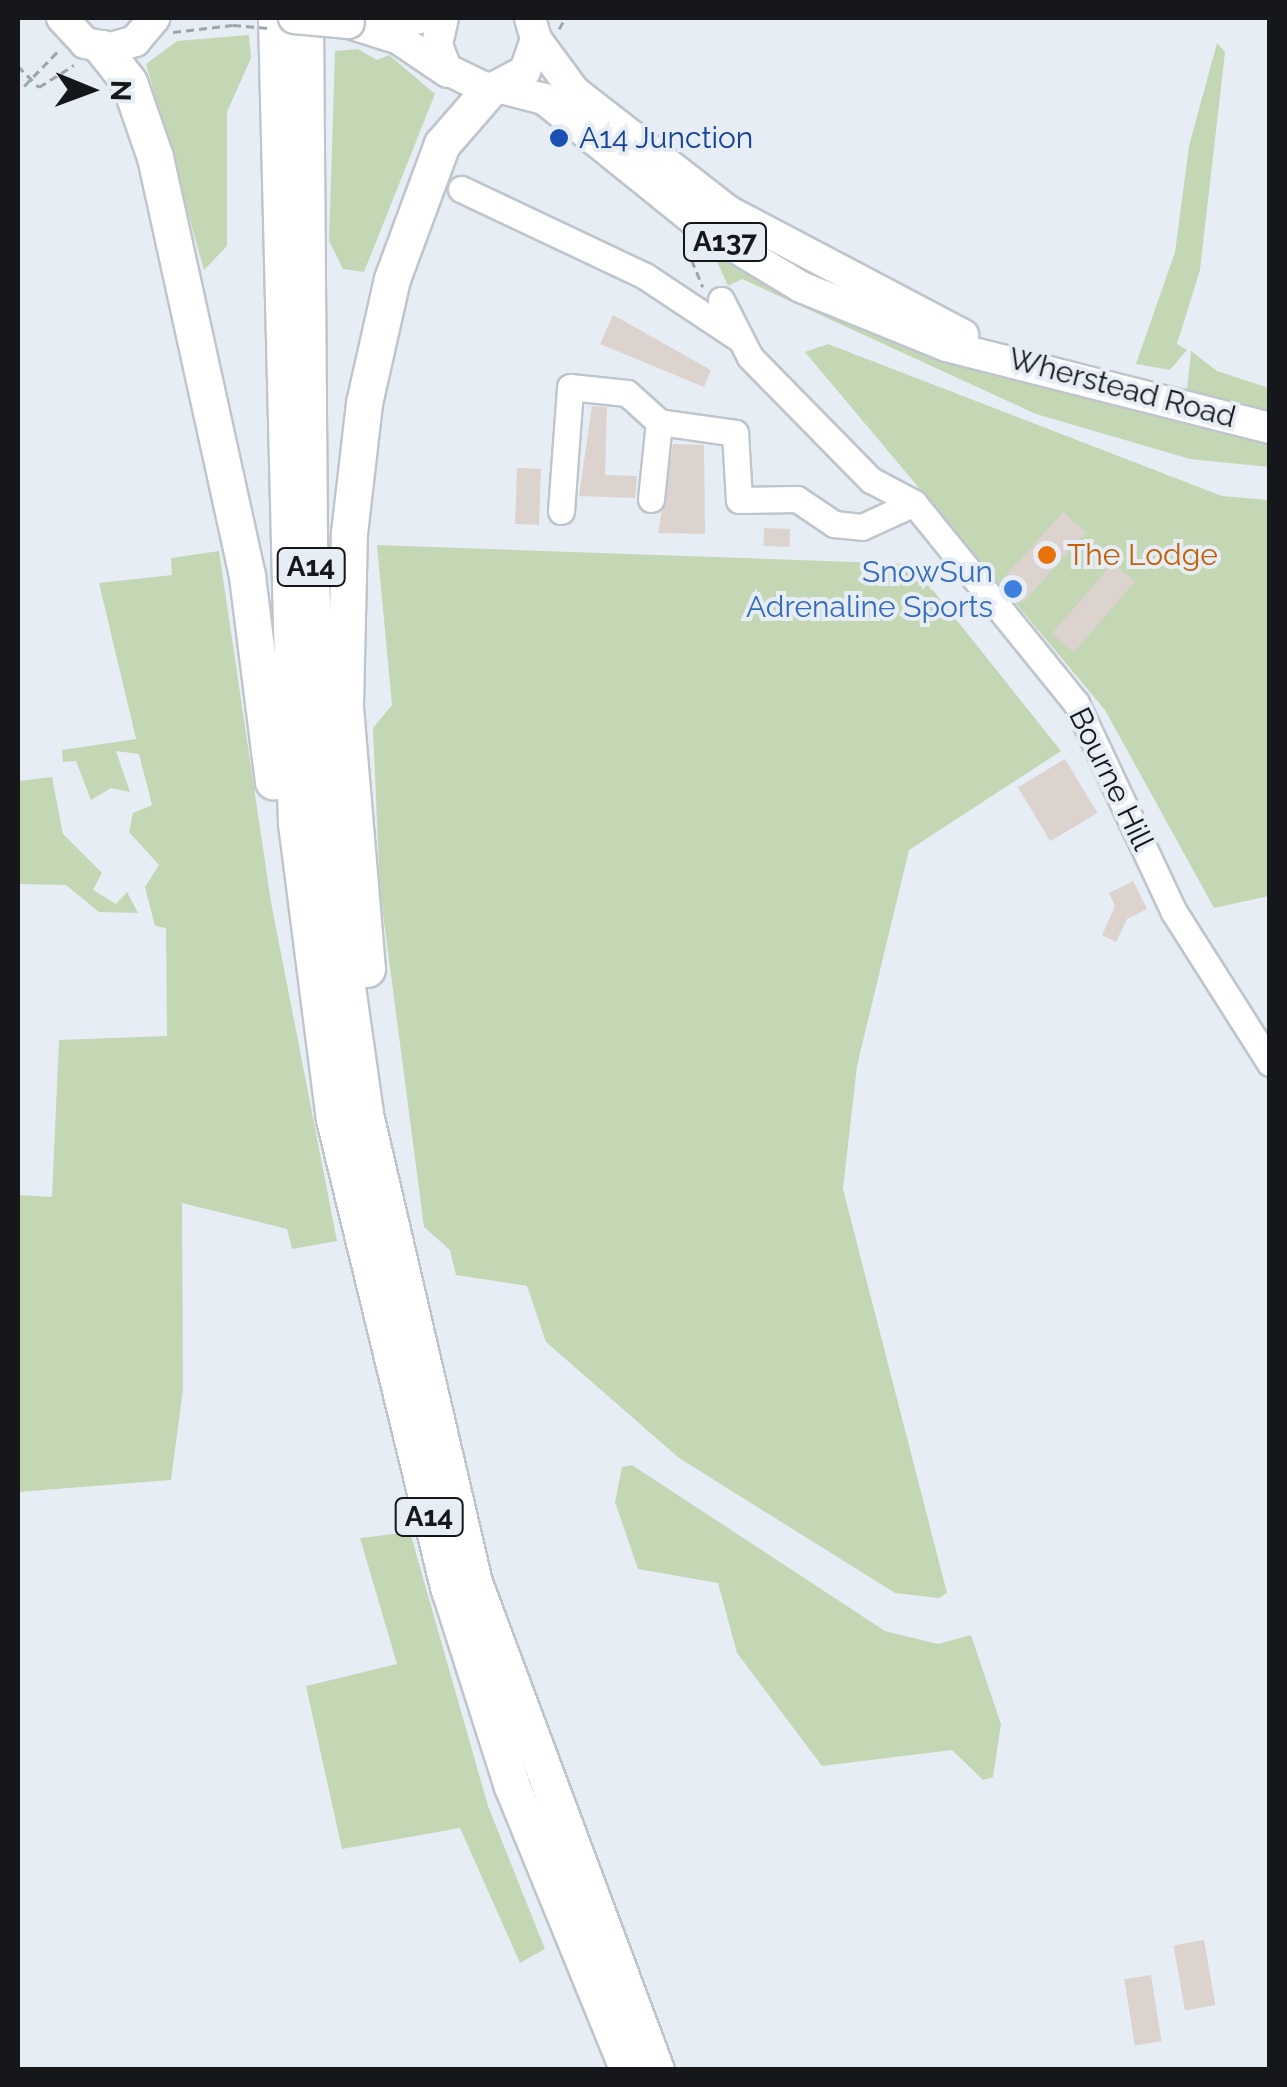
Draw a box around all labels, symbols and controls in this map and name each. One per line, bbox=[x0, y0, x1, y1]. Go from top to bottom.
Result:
north arrow bbox=[40, 40, 140, 140]
text: N bbox=[104, 80, 137, 102]
place label: A14 Junction bbox=[579, 120, 754, 156]
marker: A14 Junction bbox=[548, 127, 570, 149]
road number: A137 bbox=[682, 219, 768, 265]
street label: Wherstead Road bbox=[1005, 340, 1239, 436]
place label: The Lodge bbox=[1067, 537, 1218, 573]
road number: A14 bbox=[276, 544, 346, 590]
marker: The Lodge bbox=[1036, 544, 1058, 566]
place label: SnowSun Adrenaline Sports bbox=[746, 554, 993, 624]
marker: SnowSun Adrenaline Sports bbox=[1002, 578, 1024, 600]
street label: Bourne Hill bbox=[1061, 702, 1161, 856]
road number: A14 bbox=[394, 1494, 464, 1540]

